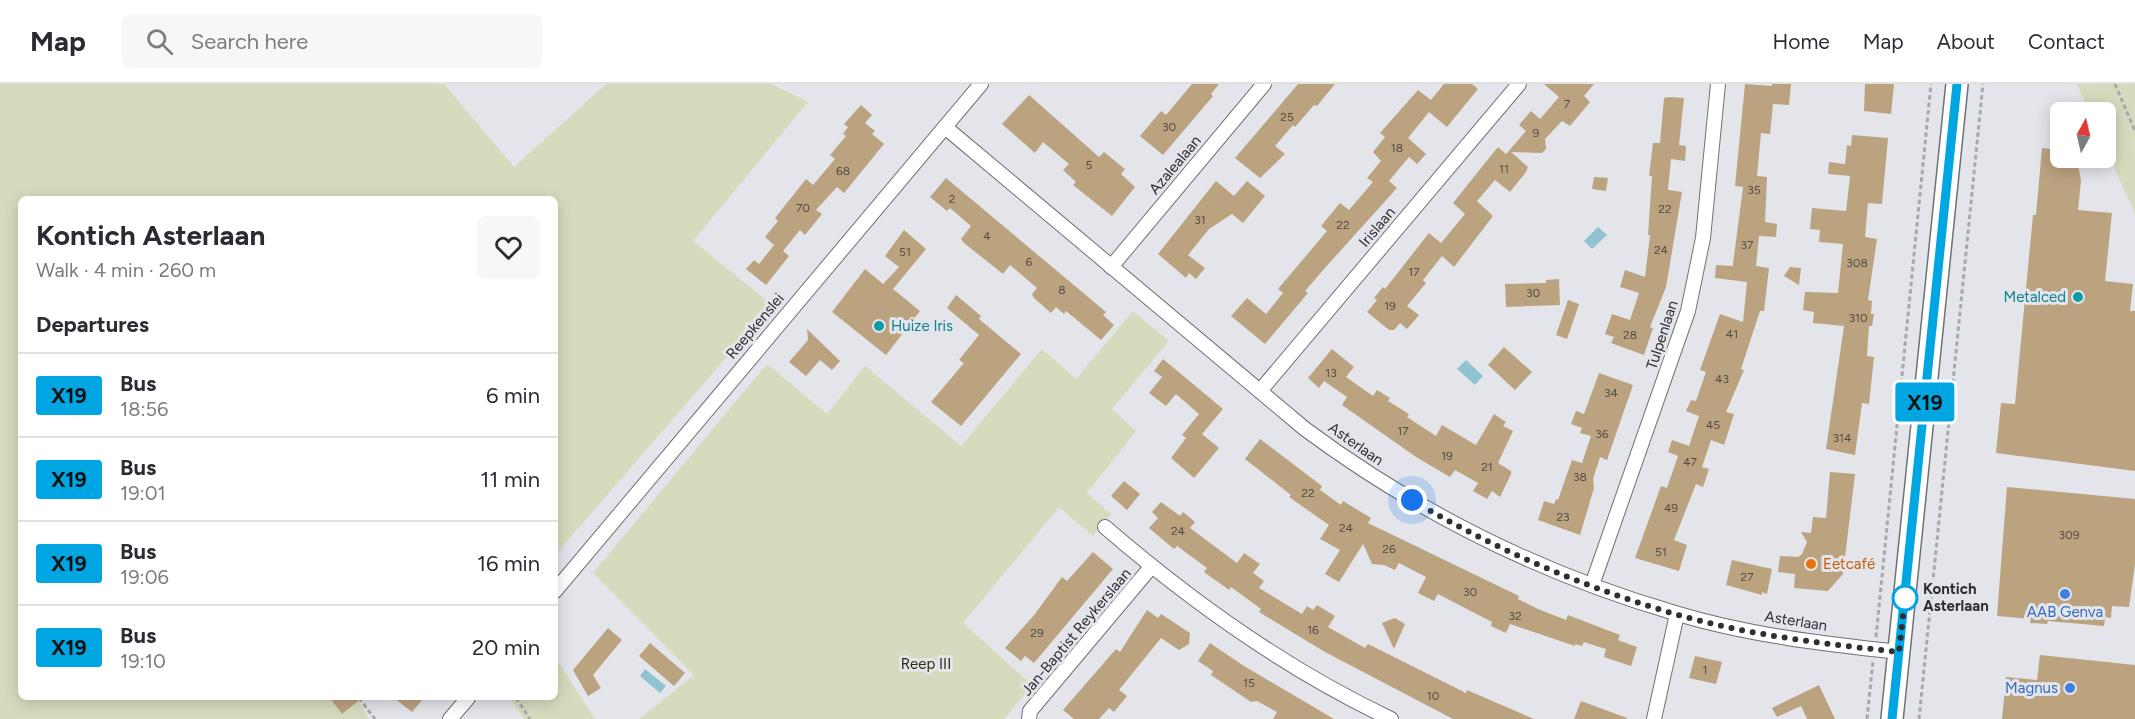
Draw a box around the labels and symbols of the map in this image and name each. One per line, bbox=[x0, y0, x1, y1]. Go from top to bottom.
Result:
house number: 7 bbox=[1564, 97, 1571, 111]
north arrow bbox=[2050, 102, 2116, 168]
house number: 25 bbox=[1280, 110, 1294, 124]
house number: 30 bbox=[1162, 120, 1176, 134]
house number: 9 bbox=[1533, 126, 1540, 140]
street label: Azalealaan bbox=[1145, 132, 1205, 198]
house number: 18 bbox=[1391, 141, 1403, 155]
house number: 5 bbox=[1086, 158, 1093, 172]
house number: 11 bbox=[1499, 162, 1509, 176]
house number: 68 bbox=[836, 164, 850, 178]
house number: 35 bbox=[1747, 183, 1761, 197]
house number: 2 bbox=[949, 192, 955, 206]
house number: 70 bbox=[796, 201, 810, 215]
house number: 22 bbox=[1658, 202, 1672, 216]
street label: Irislaan bbox=[1355, 203, 1399, 251]
house number: 31 bbox=[1194, 213, 1206, 227]
house number: 22 bbox=[1336, 218, 1350, 232]
house number: 4 bbox=[983, 229, 991, 243]
house number: 37 bbox=[1741, 238, 1754, 252]
house number: 24 bbox=[1654, 243, 1669, 257]
house number: 51 bbox=[899, 245, 911, 259]
house number: 6 bbox=[1026, 255, 1033, 269]
house number: 308 bbox=[1846, 256, 1868, 270]
house number: 17 bbox=[1408, 265, 1420, 279]
house number: 8 bbox=[1058, 283, 1066, 297]
house number: 30 bbox=[1526, 286, 1540, 300]
place label: Metalced bbox=[2003, 288, 2066, 306]
street label: Reepkenslei bbox=[722, 289, 788, 363]
marker: Metalced bbox=[2071, 290, 2085, 304]
street label: Tulpenlaan bbox=[1642, 298, 1682, 372]
house number: 19 bbox=[1384, 299, 1396, 313]
house number: 310 bbox=[1848, 311, 1868, 325]
place label: Huize Iris bbox=[891, 317, 953, 335]
marker: Huize Iris bbox=[872, 319, 886, 333]
house number: 41 bbox=[1726, 327, 1738, 341]
house number: 28 bbox=[1623, 328, 1637, 342]
house number: 13 bbox=[1325, 366, 1337, 380]
house number: 43 bbox=[1715, 372, 1729, 386]
line badge: X19 bbox=[1890, 382, 1960, 422]
house number: 34 bbox=[1604, 386, 1619, 400]
house number: 45 bbox=[1706, 418, 1720, 432]
street label: Asterlaan bbox=[1325, 419, 1387, 469]
house number: 17 bbox=[1397, 424, 1409, 438]
house number: 36 bbox=[1595, 427, 1609, 441]
house number: 314 bbox=[1833, 431, 1852, 445]
house number: 19 bbox=[1441, 449, 1453, 463]
house number: 47 bbox=[1683, 455, 1697, 469]
house number: 21 bbox=[1481, 460, 1493, 474]
house number: 38 bbox=[1573, 470, 1587, 484]
your location bbox=[1397, 485, 1427, 515]
house number: 22 bbox=[1301, 486, 1315, 500]
house number: 49 bbox=[1664, 501, 1678, 515]
house number: 23 bbox=[1556, 510, 1570, 524]
house number: 24 bbox=[1339, 521, 1354, 535]
house number: 24 bbox=[1171, 524, 1186, 538]
house number: 309 bbox=[2058, 528, 2080, 542]
house number: 26 bbox=[1382, 542, 1396, 556]
house number: 51 bbox=[1655, 545, 1667, 559]
place label: Eetcafé bbox=[1823, 555, 1875, 573]
marker: Eetcafé bbox=[1804, 557, 1818, 571]
street label: Jan-Baptist Reykerslaan bbox=[1017, 565, 1135, 699]
house number: 27 bbox=[1740, 570, 1754, 584]
place label: Kontich Asterlaan bbox=[1923, 580, 1989, 615]
house number: 30 bbox=[1463, 585, 1477, 599]
marker: Kontich Asterlaan bbox=[1892, 585, 1918, 611]
marker: AAB Genva bbox=[2058, 587, 2072, 601]
place label: AAB Genva bbox=[2027, 603, 2103, 621]
street label: Asterlaan bbox=[1763, 607, 1829, 635]
house number: 32 bbox=[1508, 609, 1522, 623]
house number: 16 bbox=[1307, 623, 1319, 637]
house number: 29 bbox=[1030, 626, 1044, 640]
park label: Reep III bbox=[901, 655, 951, 673]
house number: 1 bbox=[1703, 663, 1707, 677]
house number: 15 bbox=[1243, 676, 1255, 690]
place label: Magnus bbox=[2005, 679, 2058, 697]
marker: Magnus bbox=[2063, 681, 2077, 695]
house number: 10 bbox=[1427, 689, 1440, 703]

